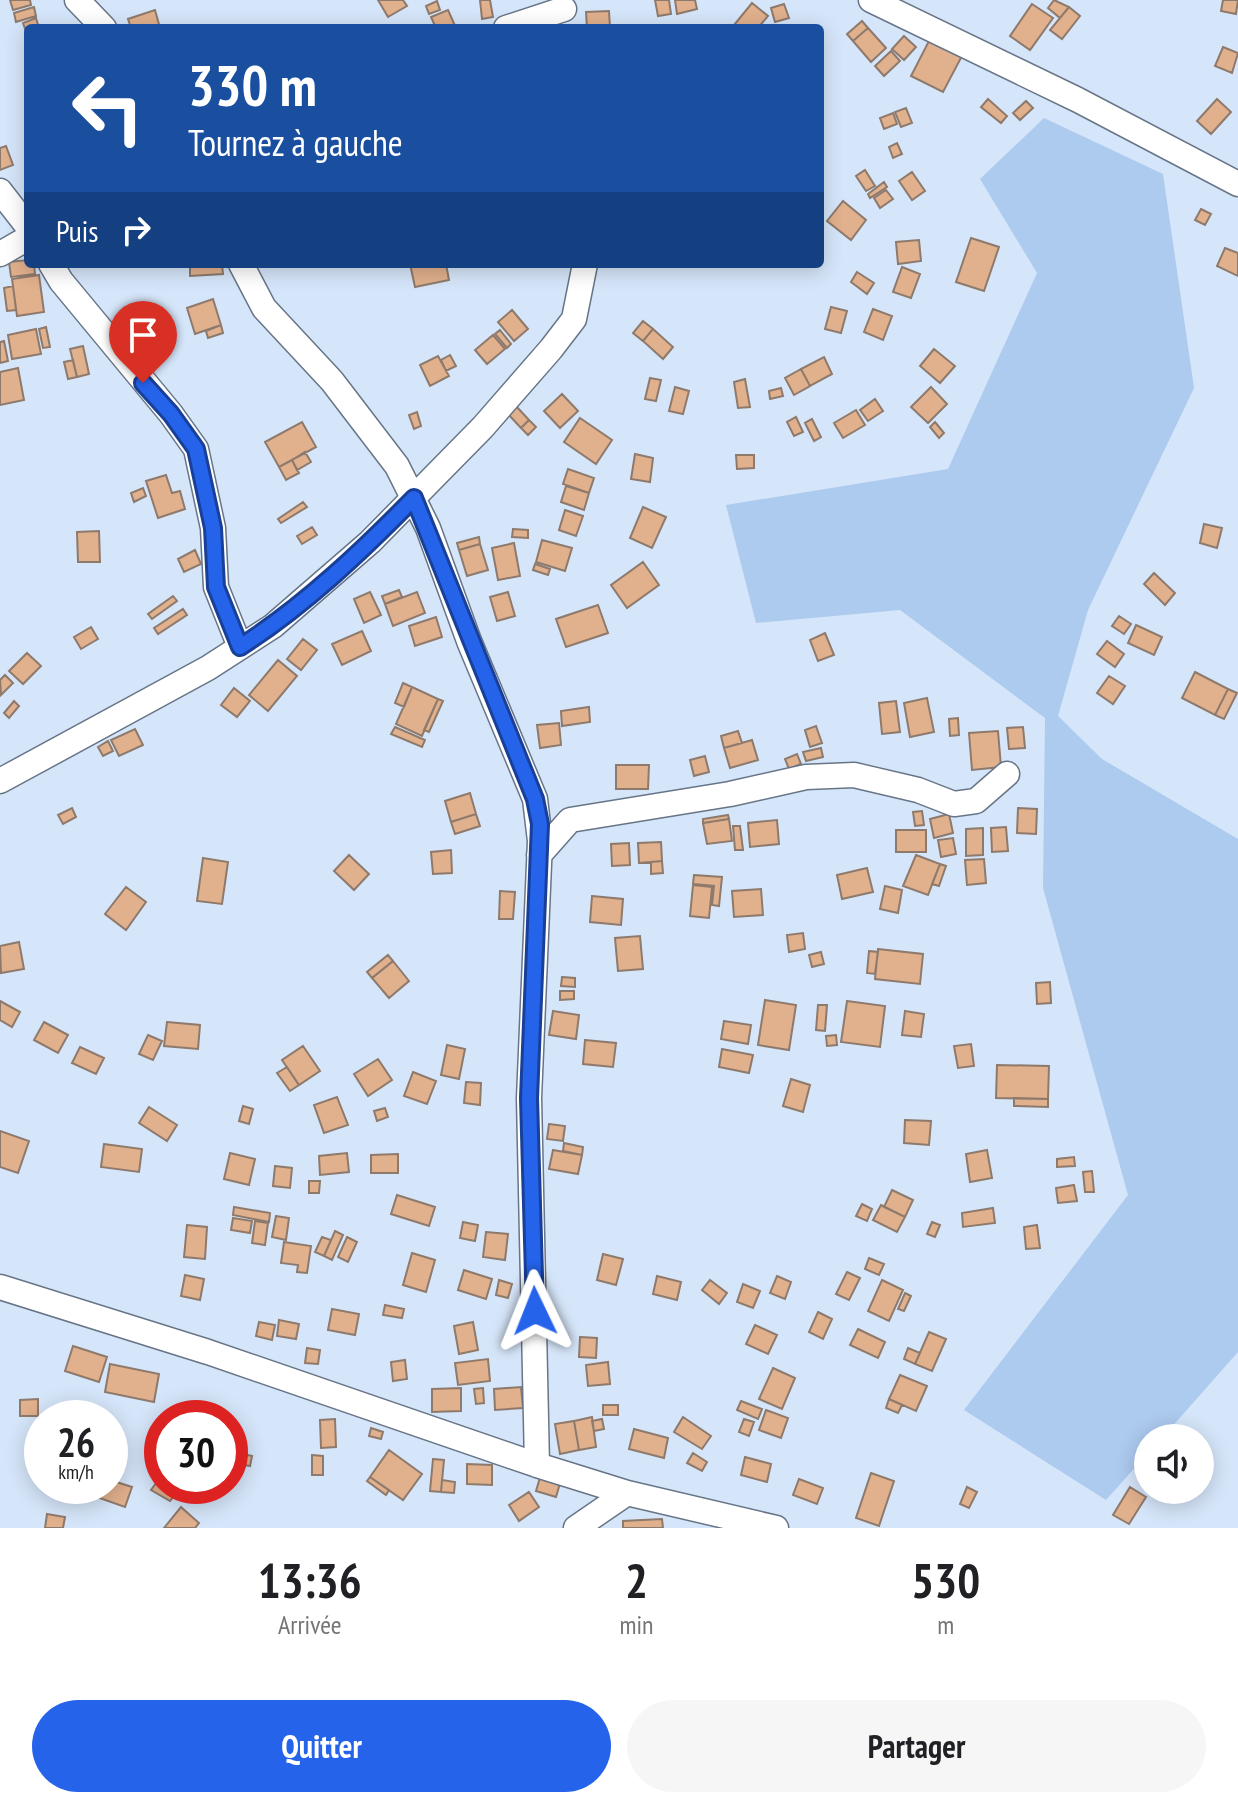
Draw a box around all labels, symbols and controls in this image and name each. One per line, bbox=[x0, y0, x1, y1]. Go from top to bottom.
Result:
text: 330 m bbox=[188, 49, 317, 121]
icon: left bbox=[56, 56, 160, 160]
text: Tournez à gauche bbox=[188, 119, 403, 166]
icon: right bbox=[114, 208, 158, 252]
text: Puis bbox=[56, 211, 98, 250]
pin bbox=[109, 301, 177, 383]
icon: arrive bbox=[121, 313, 165, 357]
position arrow bbox=[493, 1269, 577, 1353]
speed limit sign: 30 bbox=[144, 1400, 248, 1504]
text: 26 bbox=[57, 1416, 95, 1468]
map controls bbox=[1134, 1424, 1214, 1504]
button: sound bbox=[1134, 1424, 1214, 1504]
text: km/h bbox=[58, 1459, 94, 1485]
text: 13:36 bbox=[258, 1549, 362, 1611]
text: 2 bbox=[625, 1549, 648, 1611]
text: 530 bbox=[911, 1549, 980, 1611]
text: Arrivée bbox=[278, 1608, 342, 1641]
text: min bbox=[619, 1608, 653, 1641]
text: m bbox=[937, 1608, 954, 1641]
button: Quitter bbox=[32, 1700, 611, 1792]
button: Partager bbox=[627, 1700, 1206, 1792]

